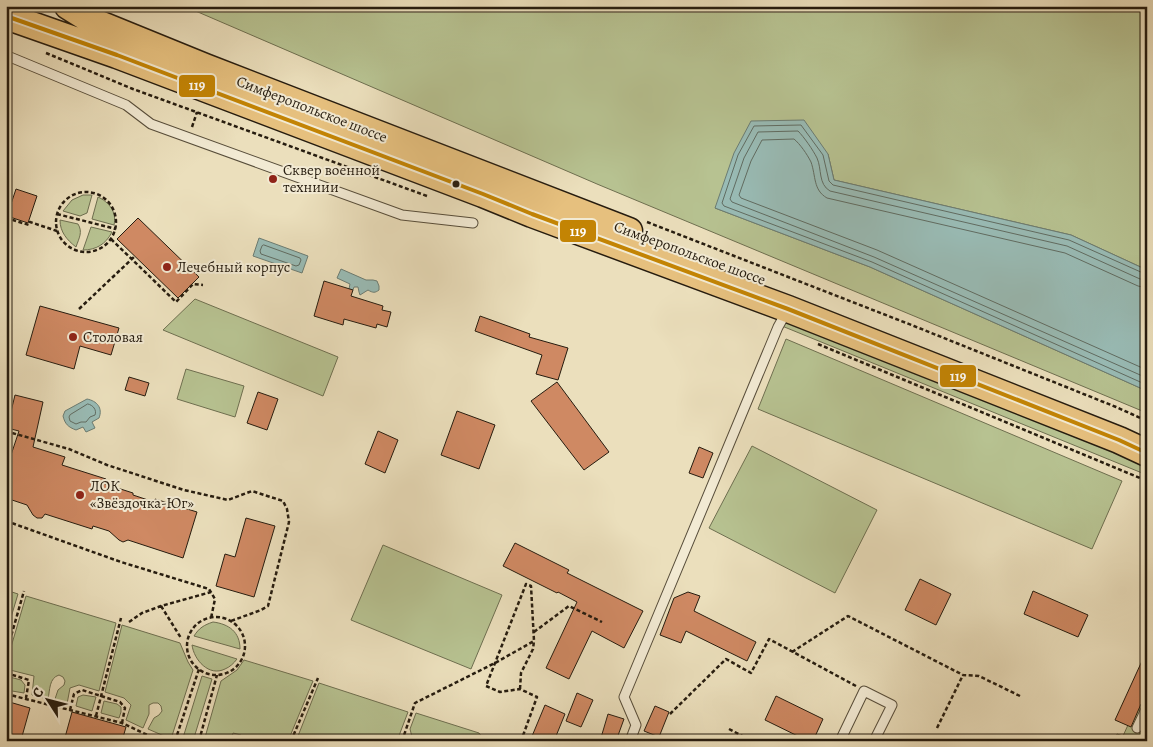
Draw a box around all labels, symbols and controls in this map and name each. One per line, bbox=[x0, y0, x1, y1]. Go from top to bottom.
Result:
street label: Симферопольское шоссе bbox=[234, 71, 390, 147]
line badge: 119 bbox=[178, 74, 216, 98]
text: 119 bbox=[189, 76, 206, 95]
place label: Сквер военной техниии bbox=[283, 160, 380, 197]
marker: Сквер военной техниии bbox=[267, 173, 279, 185]
unlabelled marker bbox=[451, 179, 461, 189]
street label: Симферопольское шоссе bbox=[611, 216, 769, 290]
line badge: 119 bbox=[559, 219, 597, 243]
text: 119 bbox=[570, 222, 587, 241]
place label: Лечебный корпус bbox=[177, 257, 290, 277]
marker: Лечебный корпус bbox=[161, 261, 173, 273]
place label: Столовая bbox=[83, 327, 143, 347]
marker: Столовая bbox=[67, 331, 79, 343]
line badge: 119 bbox=[939, 364, 977, 388]
text: 119 bbox=[950, 367, 967, 386]
place label: ЛОК «Звёздочка-Юг» bbox=[90, 476, 195, 513]
marker: ЛОК «Звёздочка-Юг» bbox=[74, 489, 86, 501]
north arrow bbox=[22, 674, 72, 724]
text: С bbox=[28, 683, 48, 702]

